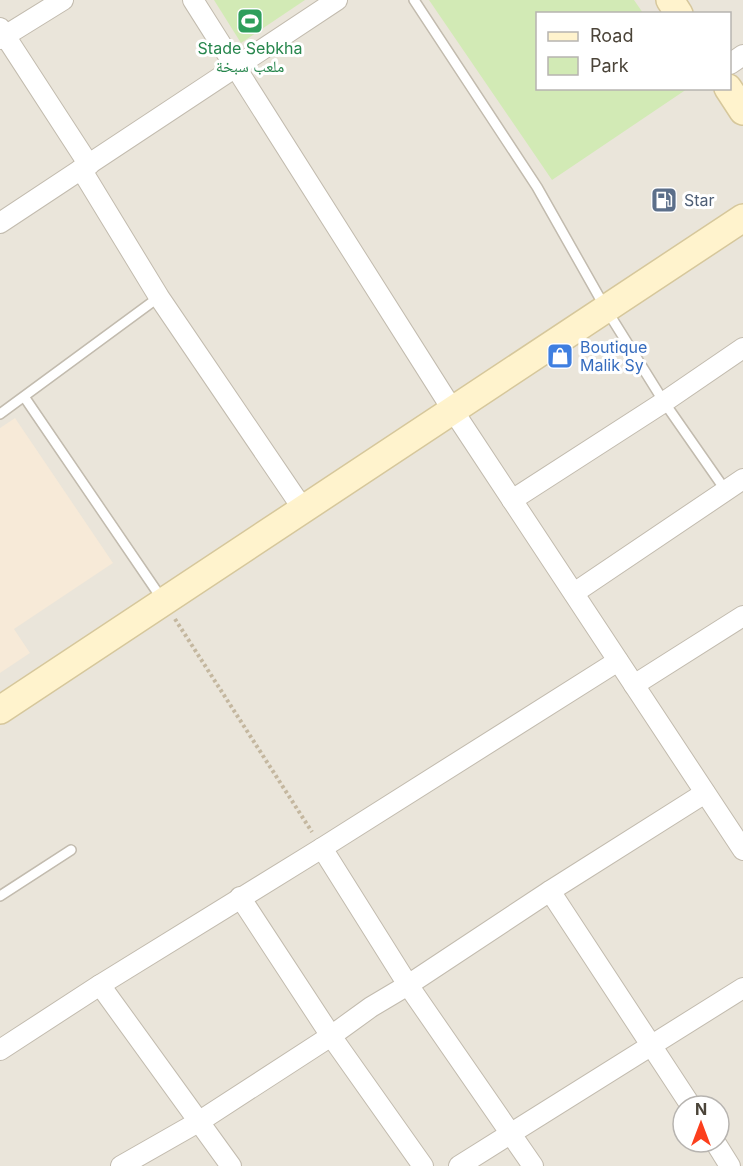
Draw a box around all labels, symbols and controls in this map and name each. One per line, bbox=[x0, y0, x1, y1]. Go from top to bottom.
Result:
sports icon: Stade Sebkha ملعب سبخة bbox=[235, 6, 265, 36]
legend bbox=[536, 12, 731, 90]
text: Road bbox=[590, 25, 633, 46]
place label: Stade Sebkha ملعب سبخة bbox=[198, 38, 302, 76]
text: Park bbox=[590, 55, 629, 76]
fuel station icon: Star bbox=[649, 185, 679, 215]
place label: Star bbox=[684, 190, 715, 210]
place label: Boutique Malik Sy bbox=[580, 337, 647, 375]
shop icon: Boutique Malik Sy bbox=[545, 341, 575, 371]
north arrow bbox=[671, 1094, 731, 1154]
text: N bbox=[695, 1099, 707, 1119]

